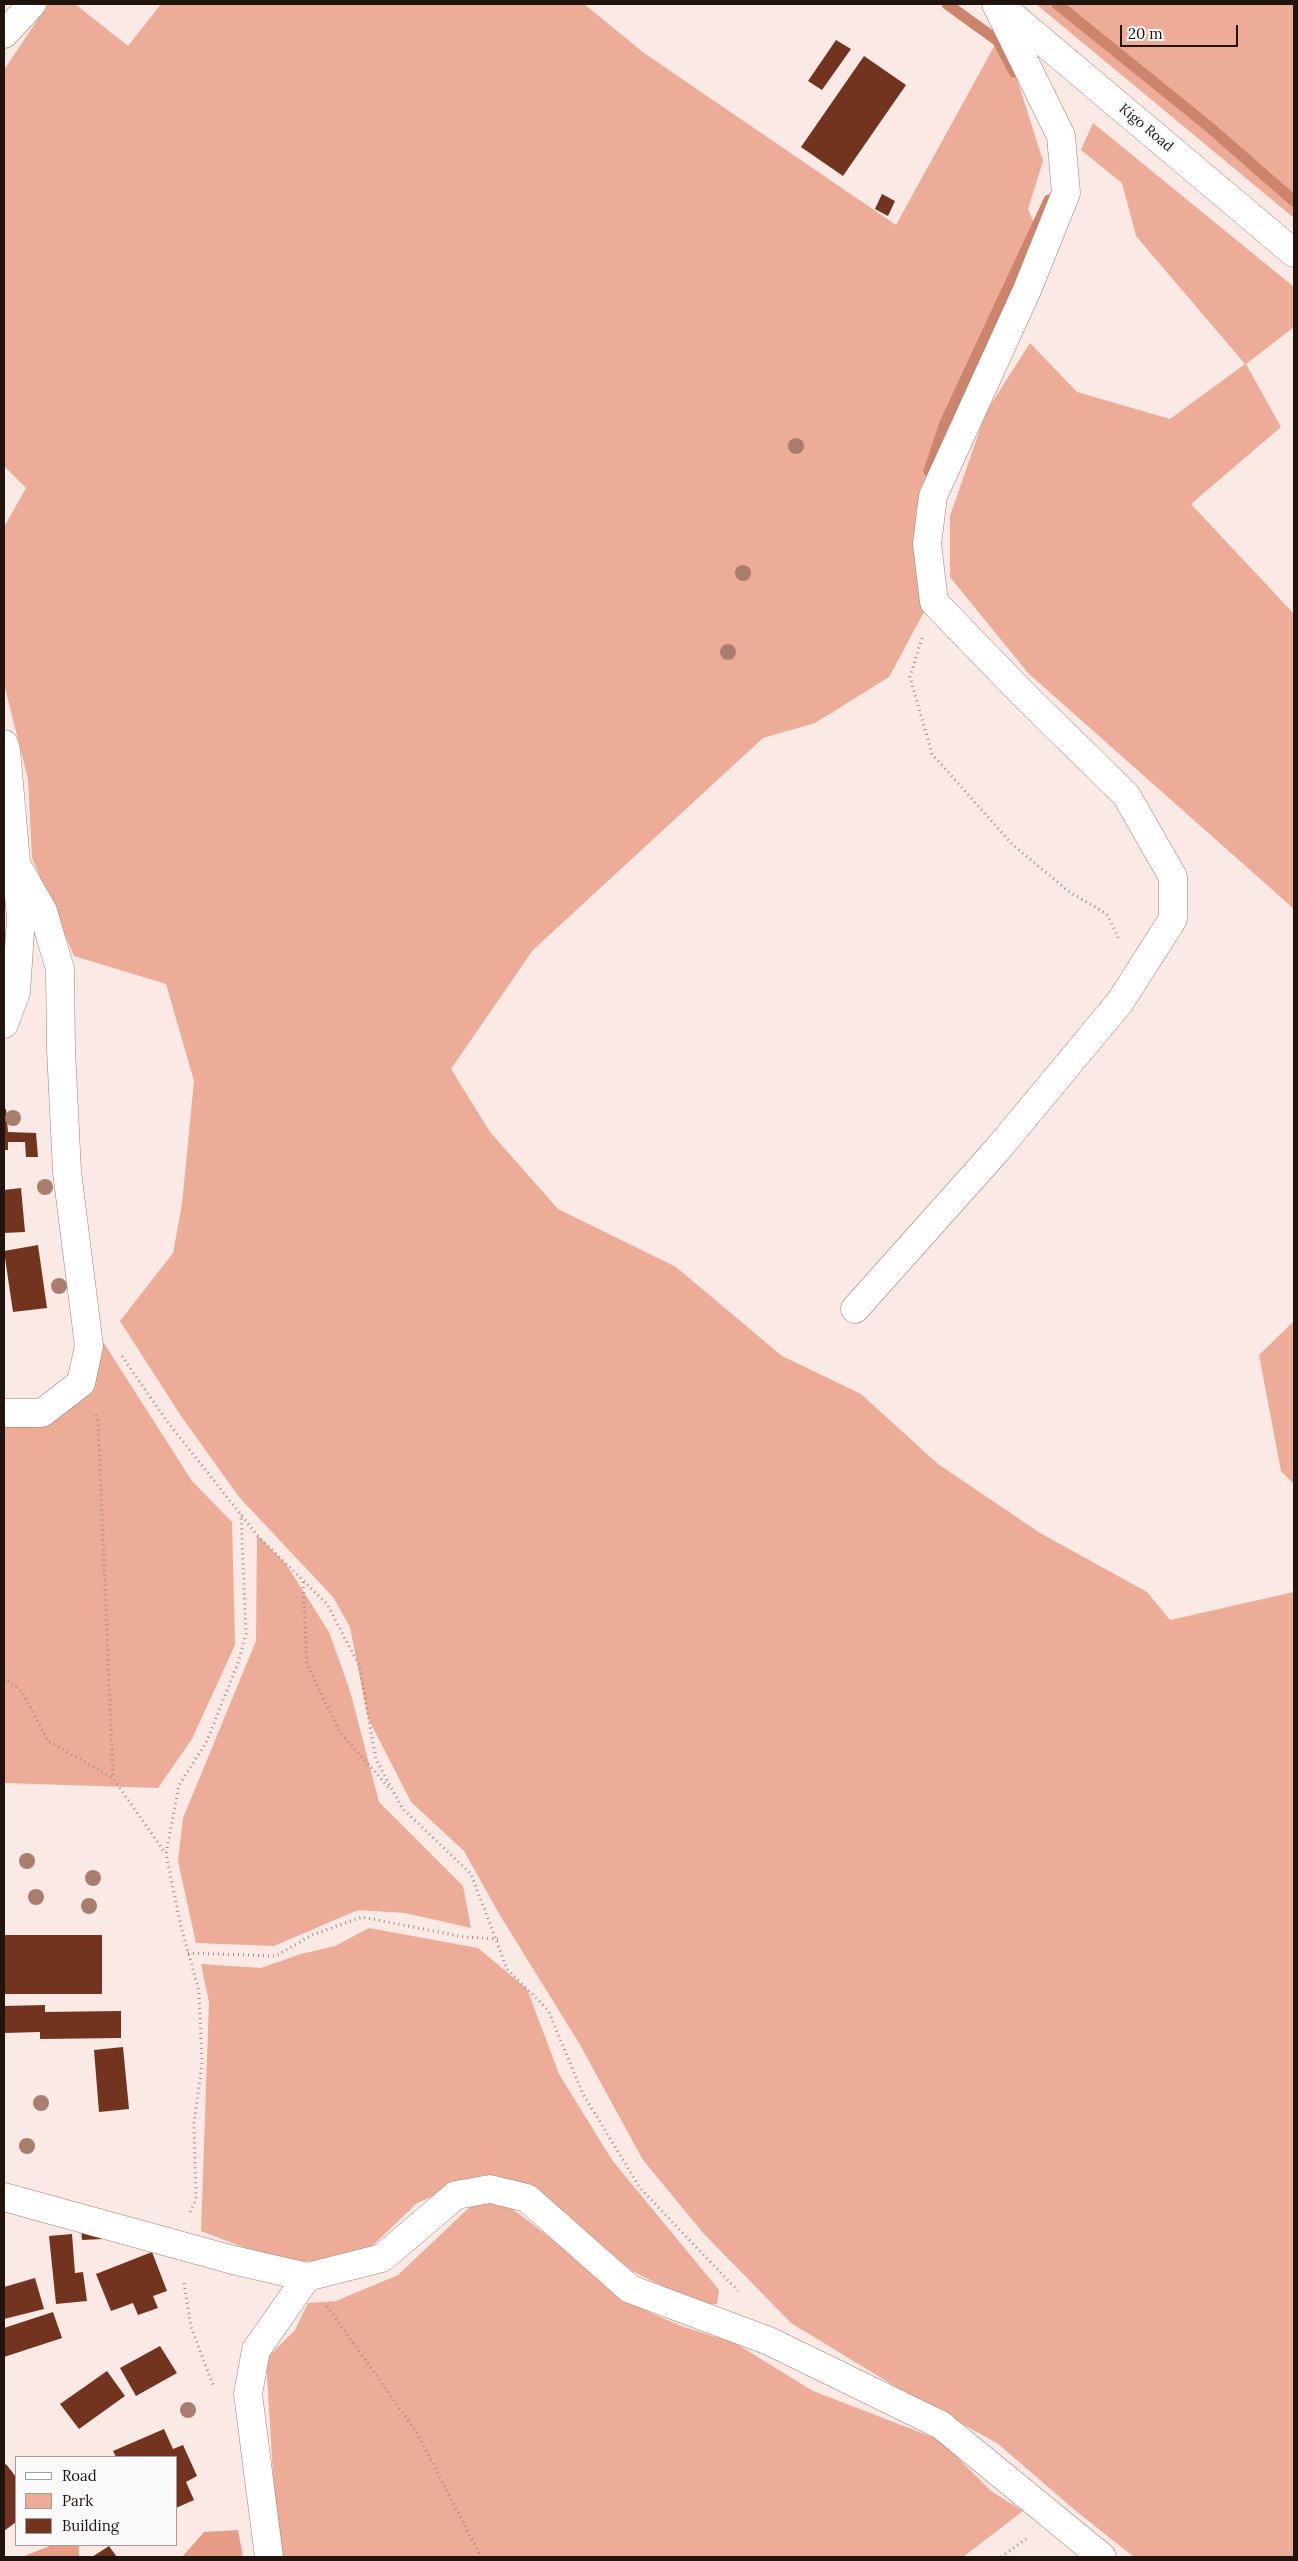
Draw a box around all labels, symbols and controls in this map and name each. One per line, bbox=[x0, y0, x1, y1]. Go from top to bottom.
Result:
scale bar bbox=[1123, 15, 1240, 47]
text: 20 m bbox=[1128, 24, 1163, 43]
street label: Kigo Road bbox=[1116, 101, 1176, 155]
legend bbox=[15, 2456, 178, 2546]
text: Road bbox=[62, 2466, 97, 2485]
text: Park bbox=[62, 2491, 93, 2510]
text: Building bbox=[62, 2516, 119, 2535]

